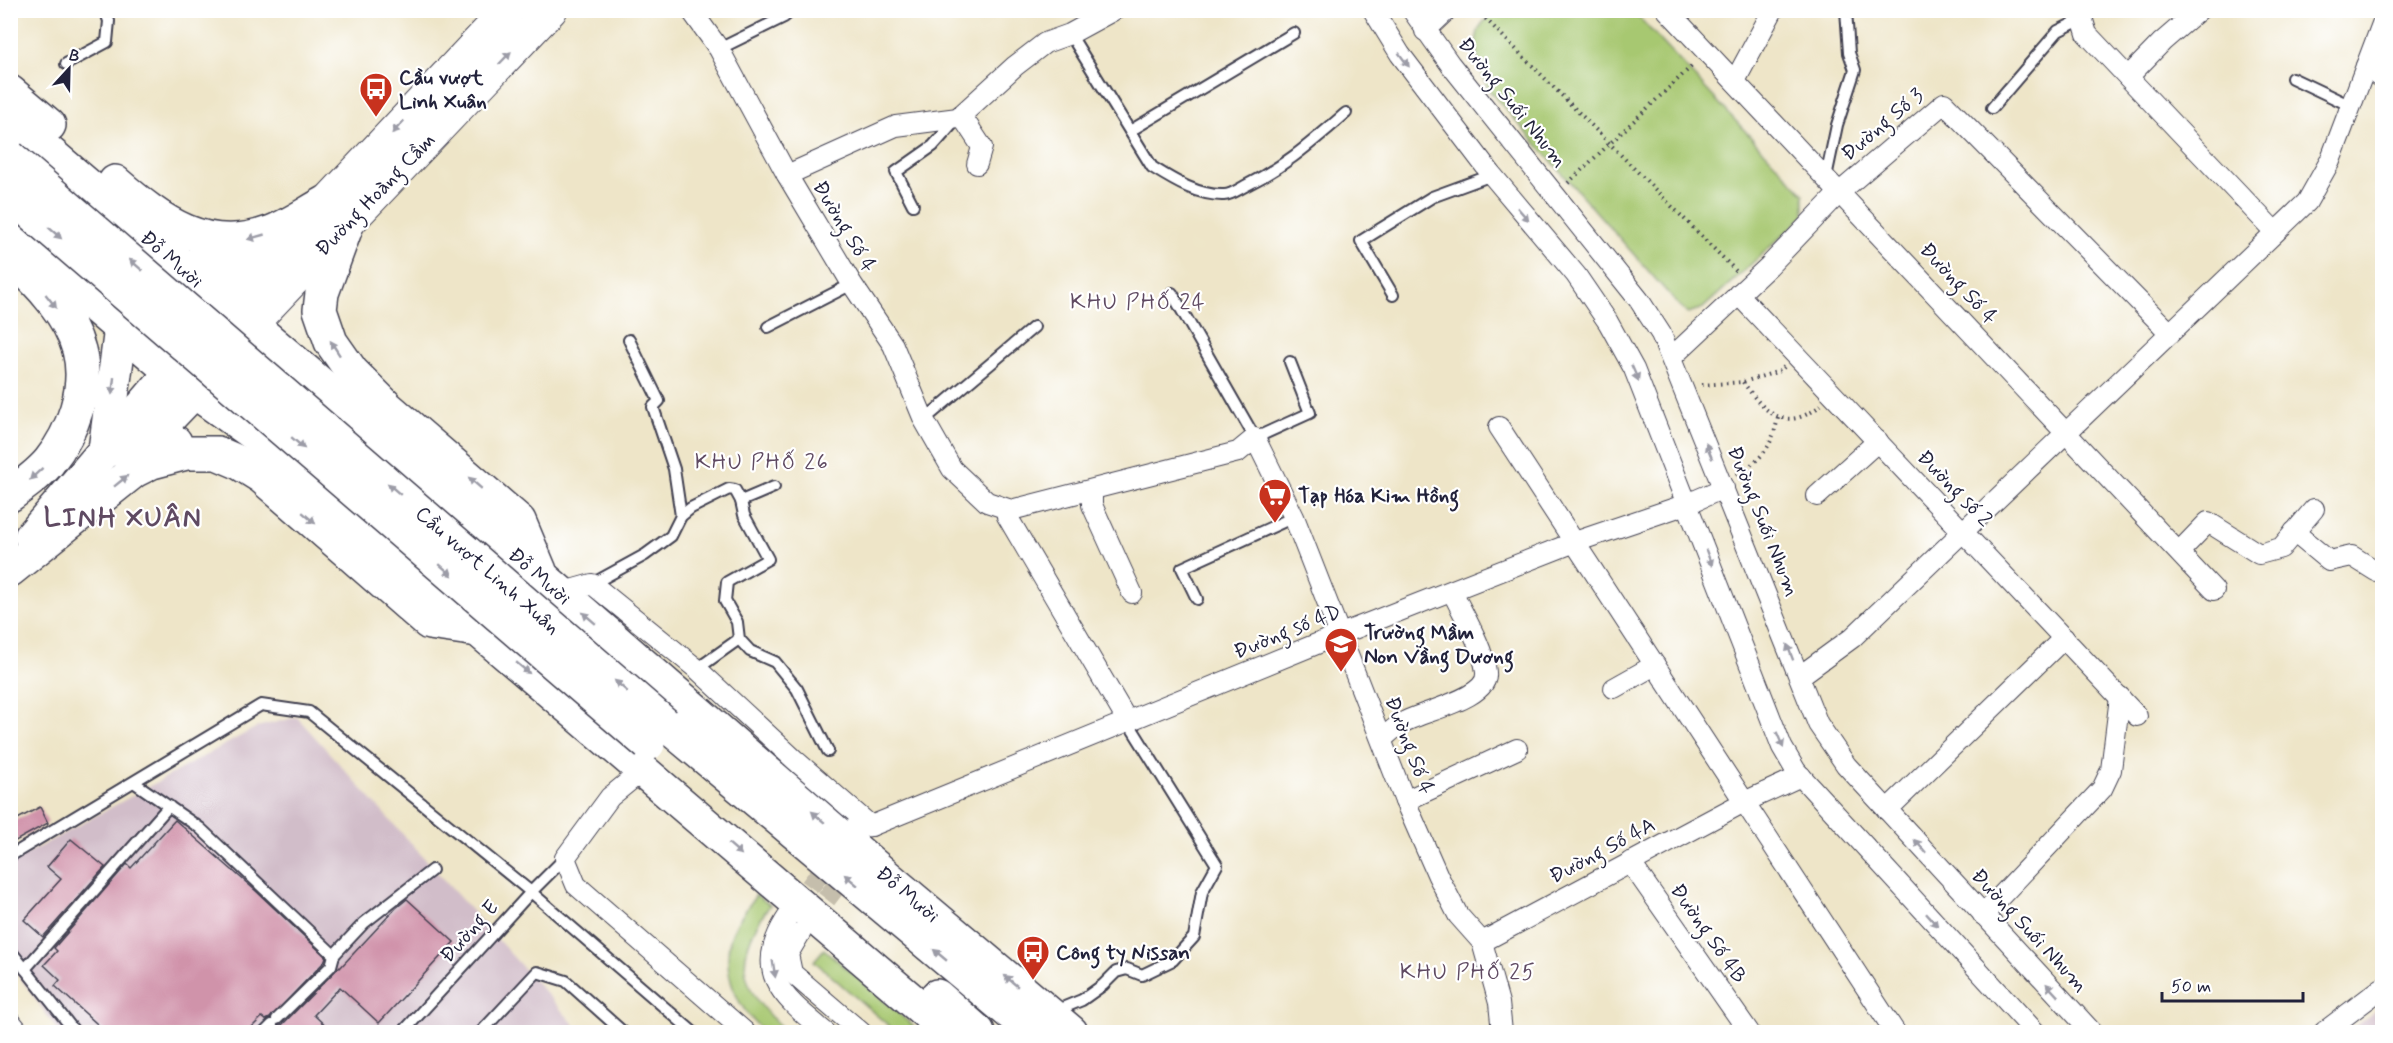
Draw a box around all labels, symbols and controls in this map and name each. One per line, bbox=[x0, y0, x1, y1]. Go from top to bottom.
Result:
street label: Đường Suối Nhum bbox=[1450, 32, 1573, 175]
north arrow bbox=[39, 39, 99, 99]
text: B bbox=[65, 45, 83, 68]
one-way arrow bbox=[498, 51, 512, 66]
one-way arrow bbox=[1398, 52, 1410, 67]
place label: Cầu vượt Linh Xuân bbox=[399, 64, 487, 116]
bus stop icon: Cầu vượt Linh Xuân bbox=[358, 71, 394, 118]
street label: Đường Số 3 bbox=[1835, 82, 1932, 169]
one-way arrow bbox=[391, 119, 405, 134]
street label: Đường Hoàng Cầm bbox=[309, 127, 443, 264]
street label: Đường Số 4 bbox=[804, 175, 883, 279]
one-way arrow bbox=[1516, 206, 1529, 221]
street label: Đỗ Mười bbox=[134, 224, 209, 295]
one-way arrow bbox=[47, 226, 62, 239]
one-way arrow bbox=[247, 233, 265, 242]
street label: Đường Số 4 bbox=[1912, 237, 2003, 332]
one-way arrow bbox=[129, 259, 144, 272]
district label: KHU PHỐ 24 bbox=[1070, 289, 1206, 317]
one-way arrow bbox=[44, 293, 56, 308]
one-way arrow bbox=[330, 340, 341, 356]
one-way arrow bbox=[1630, 364, 1640, 382]
one-way arrow bbox=[109, 377, 118, 396]
one-way arrow bbox=[290, 436, 306, 449]
one-way arrow bbox=[1704, 442, 1714, 460]
street label: Đường Suối Nhum bbox=[1718, 442, 1806, 601]
street label: Đường số 2 bbox=[1909, 444, 1998, 535]
district label: KHU PHỐ 26 bbox=[695, 449, 829, 477]
one-way arrow bbox=[28, 467, 43, 481]
one-way arrow bbox=[114, 475, 129, 487]
one-way arrow bbox=[468, 477, 483, 490]
supermarket icon: Tạp Hóa Kim Hồng bbox=[1257, 477, 1293, 524]
place label: Tạp Hóa Kim Hồng bbox=[1298, 482, 1459, 512]
one-way arrow bbox=[387, 483, 402, 496]
street label: Cầu vượt Linh Xuân bbox=[409, 500, 566, 641]
district label: LINH XUÂN bbox=[44, 501, 202, 536]
one-way arrow bbox=[301, 511, 316, 524]
street label: Đỗ Mười bbox=[502, 541, 577, 612]
one-way arrow bbox=[1705, 549, 1714, 567]
one-way arrow bbox=[438, 563, 453, 576]
street label: Đường số 4D bbox=[1230, 598, 1346, 668]
one-way arrow bbox=[582, 612, 597, 625]
place label: Trường Mầm Non Vầng Dương bbox=[1364, 619, 1514, 673]
school or university icon: Trường Mầm Non Vầng Dương bbox=[1323, 626, 1359, 673]
one-way arrow bbox=[1785, 642, 1795, 660]
one-way arrow bbox=[515, 661, 530, 674]
one-way arrow bbox=[613, 679, 629, 692]
street label: Đường Số 4 bbox=[1376, 692, 1441, 799]
one-way arrow bbox=[1776, 731, 1785, 749]
one-way arrow bbox=[811, 811, 826, 824]
street label: Đường Số 4A bbox=[1545, 811, 1661, 892]
one-way arrow bbox=[1914, 839, 1927, 854]
one-way arrow bbox=[727, 842, 742, 855]
street label: Đỗ Mười bbox=[870, 860, 945, 930]
street label: Đường Suối Nhum bbox=[1963, 863, 2094, 1000]
one-way arrow bbox=[843, 874, 859, 887]
street label: Đường Số 4B bbox=[1662, 878, 1753, 990]
street label: Đường E bbox=[434, 894, 507, 971]
one-way arrow bbox=[1925, 912, 1938, 927]
bus stop icon: Công ty Nissan bbox=[1015, 934, 1051, 981]
place label: Công ty Nissan bbox=[1056, 939, 1190, 969]
one-way arrow bbox=[932, 948, 948, 961]
district label: KHU PHỐ 25 bbox=[1400, 959, 1536, 987]
one-way arrow bbox=[769, 960, 778, 979]
scale bar bbox=[2162, 965, 2303, 1003]
one-way arrow bbox=[1004, 975, 1019, 988]
text: 50 m bbox=[2171, 975, 2211, 999]
one-way arrow bbox=[2045, 982, 2059, 997]

